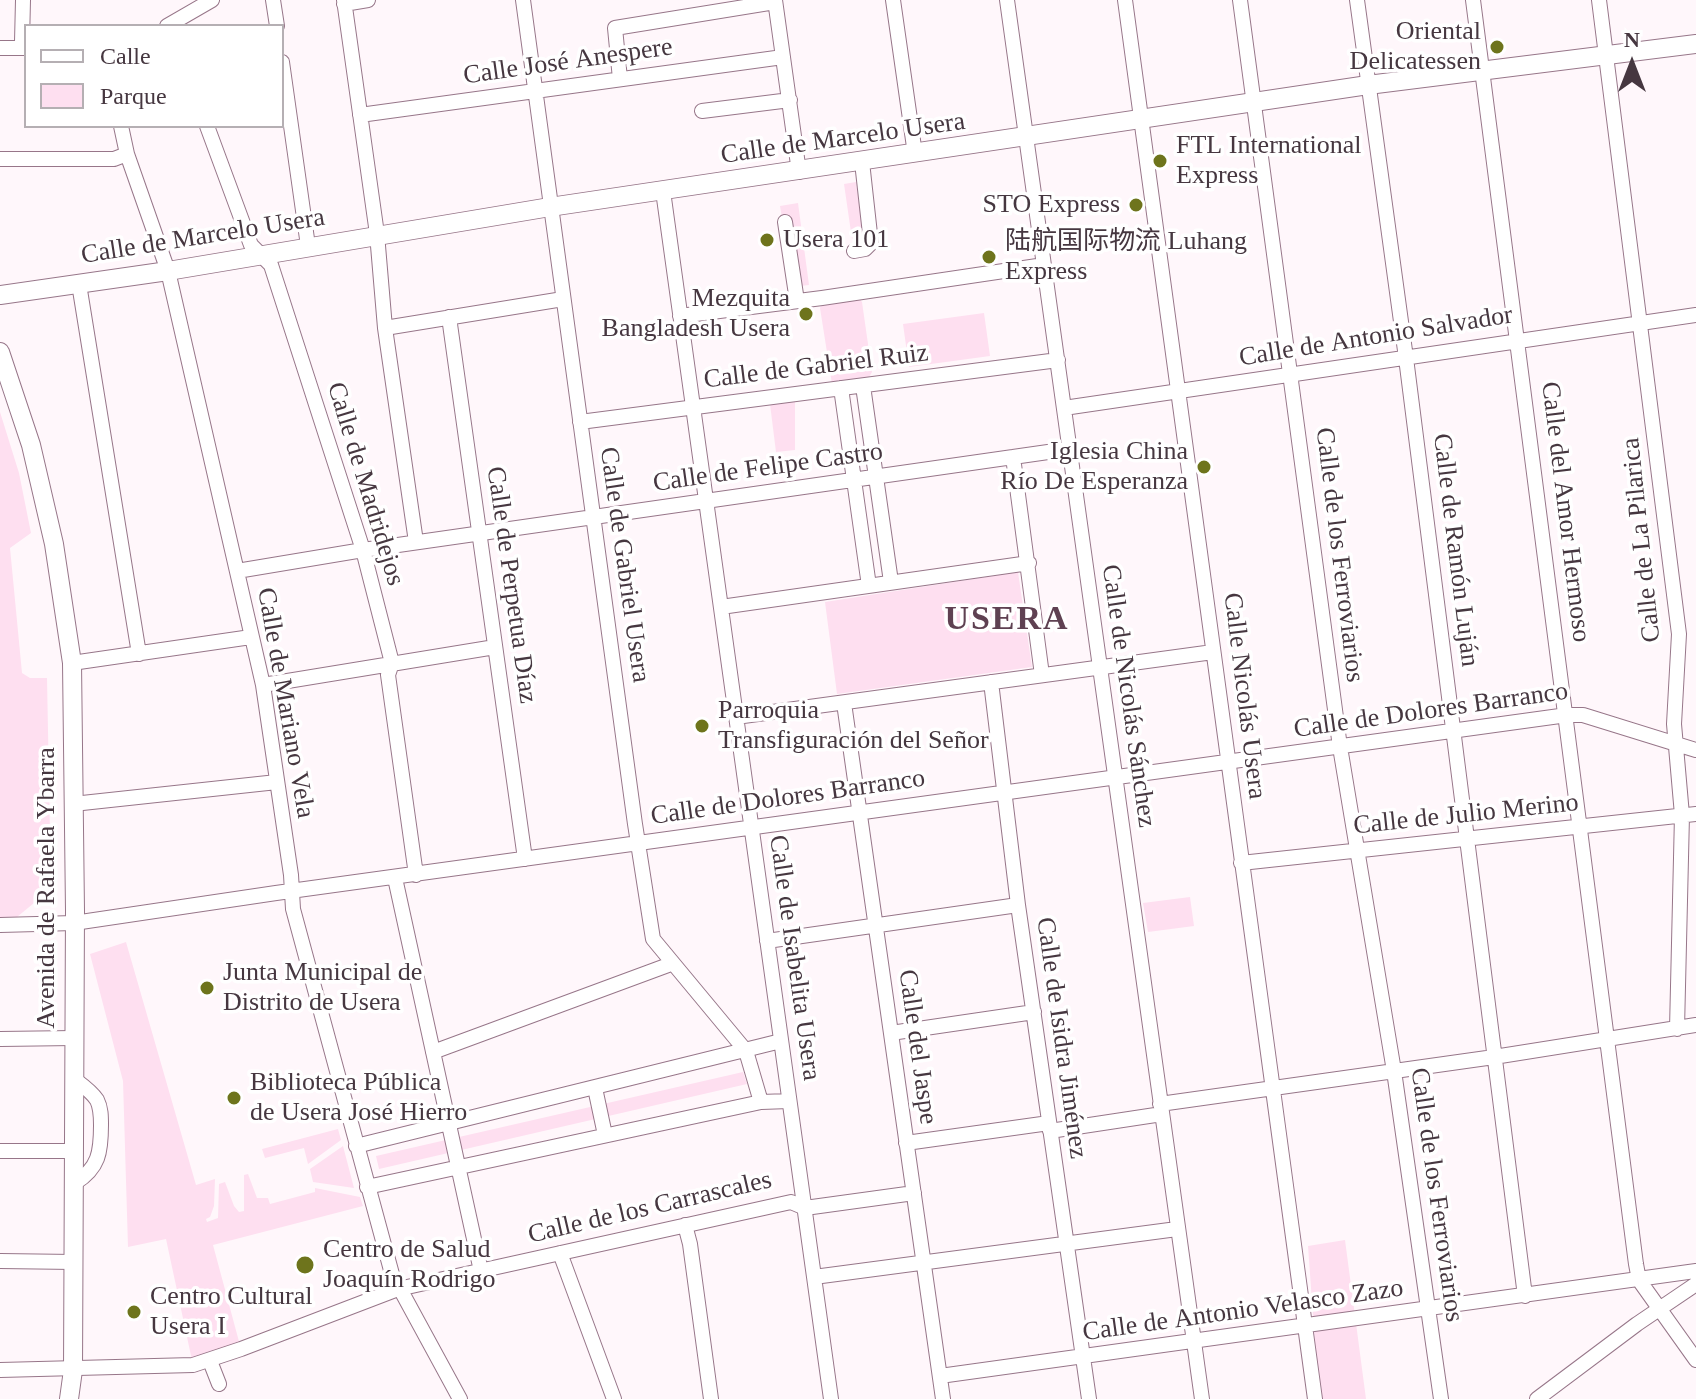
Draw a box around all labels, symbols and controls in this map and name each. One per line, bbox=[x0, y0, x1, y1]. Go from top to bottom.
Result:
place label: Oriental Delicatessen bbox=[1350, 16, 1481, 78]
legend bbox=[24, 24, 284, 128]
north arrow bbox=[1592, 24, 1672, 104]
text: N bbox=[1624, 27, 1640, 52]
street label: Calle José Anespere bbox=[461, 32, 675, 92]
marker: Oriental Delicatessen bbox=[1488, 38, 1506, 56]
text: Calle bbox=[100, 43, 151, 69]
text: Parque bbox=[100, 83, 167, 109]
street label: Calle de Marcelo Usera bbox=[719, 106, 967, 172]
place label: FTL International Express bbox=[1176, 130, 1362, 192]
marker: FTL International Express bbox=[1151, 152, 1169, 170]
place label: STO Express bbox=[983, 189, 1120, 221]
marker: STO Express bbox=[1127, 196, 1145, 214]
street label: Calle de Marcelo Usera bbox=[79, 202, 327, 272]
place label: Usera 101 bbox=[783, 224, 889, 256]
place label: 陆航国际物流 Luhang Express bbox=[1005, 226, 1247, 288]
marker: Usera 101 bbox=[758, 231, 776, 249]
marker: 陆航国际物流 Luhang Express bbox=[980, 248, 998, 266]
place label: Mezquita Bangladesh Usera bbox=[602, 283, 790, 344]
street label: Calle de Antonio Salvador bbox=[1237, 300, 1515, 374]
marker: Mezquita Bangladesh Usera bbox=[797, 305, 815, 323]
street label: Calle de Gabriel Ruiz bbox=[702, 338, 930, 396]
street label: Calle de Madridejos bbox=[319, 379, 411, 589]
street label: Calle del Amor Hermoso bbox=[1534, 380, 1596, 644]
street label: Calle de los Ferroviarios bbox=[1308, 426, 1370, 684]
street label: Calle de Ramón Luján bbox=[1425, 432, 1485, 668]
street label: Calle de Felipe Castro bbox=[651, 436, 885, 500]
place label: Iglesia China Río De Esperanza bbox=[1000, 436, 1188, 498]
street label: Calle de La Pilarica bbox=[1616, 436, 1668, 644]
street label: Calle de Gabriel Usera bbox=[592, 445, 656, 685]
marker: Iglesia China Río De Esperanza bbox=[1195, 458, 1213, 476]
street label: Calle de Perpetua Díaz bbox=[479, 465, 543, 705]
street label: Calle de Nicolás Sánchez bbox=[1094, 563, 1162, 829]
street label: Calle de Mariano Vela bbox=[249, 585, 321, 821]
street label: Calle Nicolás Usera bbox=[1216, 591, 1272, 801]
district label: USERA bbox=[944, 600, 1070, 640]
street label: Calle de Dolores Barranco bbox=[1292, 676, 1570, 746]
place label: Parroquia Transfiguración del Señor bbox=[718, 695, 989, 756]
marker: Parroquia Transfiguración del Señor bbox=[693, 717, 711, 735]
street label: Avenida de Rafaela Ybarra bbox=[31, 747, 63, 1029]
street label: Calle de Dolores Barranco bbox=[649, 763, 927, 833]
street label: Calle de Julio Merino bbox=[1352, 788, 1580, 842]
street label: Calle de Isabelita Usera bbox=[761, 833, 827, 1083]
street label: Calle de Isidra Jiménez bbox=[1029, 915, 1093, 1161]
place label: Junta Municipal de Distrito de Usera bbox=[223, 957, 422, 1018]
street label: Calle del Jaspe bbox=[891, 968, 943, 1126]
marker: Junta Municipal de Distrito de Usera bbox=[198, 979, 216, 997]
street label: Calle de los Ferroviarios bbox=[1403, 1066, 1469, 1324]
place label: Biblioteca Pública de Usera José Hierro bbox=[250, 1067, 467, 1128]
marker: Biblioteca Pública de Usera José Hierro bbox=[225, 1089, 243, 1107]
street label: Calle de los Carrascales bbox=[525, 1165, 775, 1251]
place label: Centro de Salud Joaquín Rodrigo bbox=[323, 1234, 496, 1296]
marker: Centro de Salud Joaquín Rodrigo bbox=[294, 1254, 316, 1276]
street label: Calle de Antonio Velasco Zazo bbox=[1081, 1273, 1405, 1349]
place label: Centro Cultural Usera I bbox=[150, 1281, 312, 1342]
marker: Centro Cultural Usera I bbox=[125, 1303, 143, 1321]

